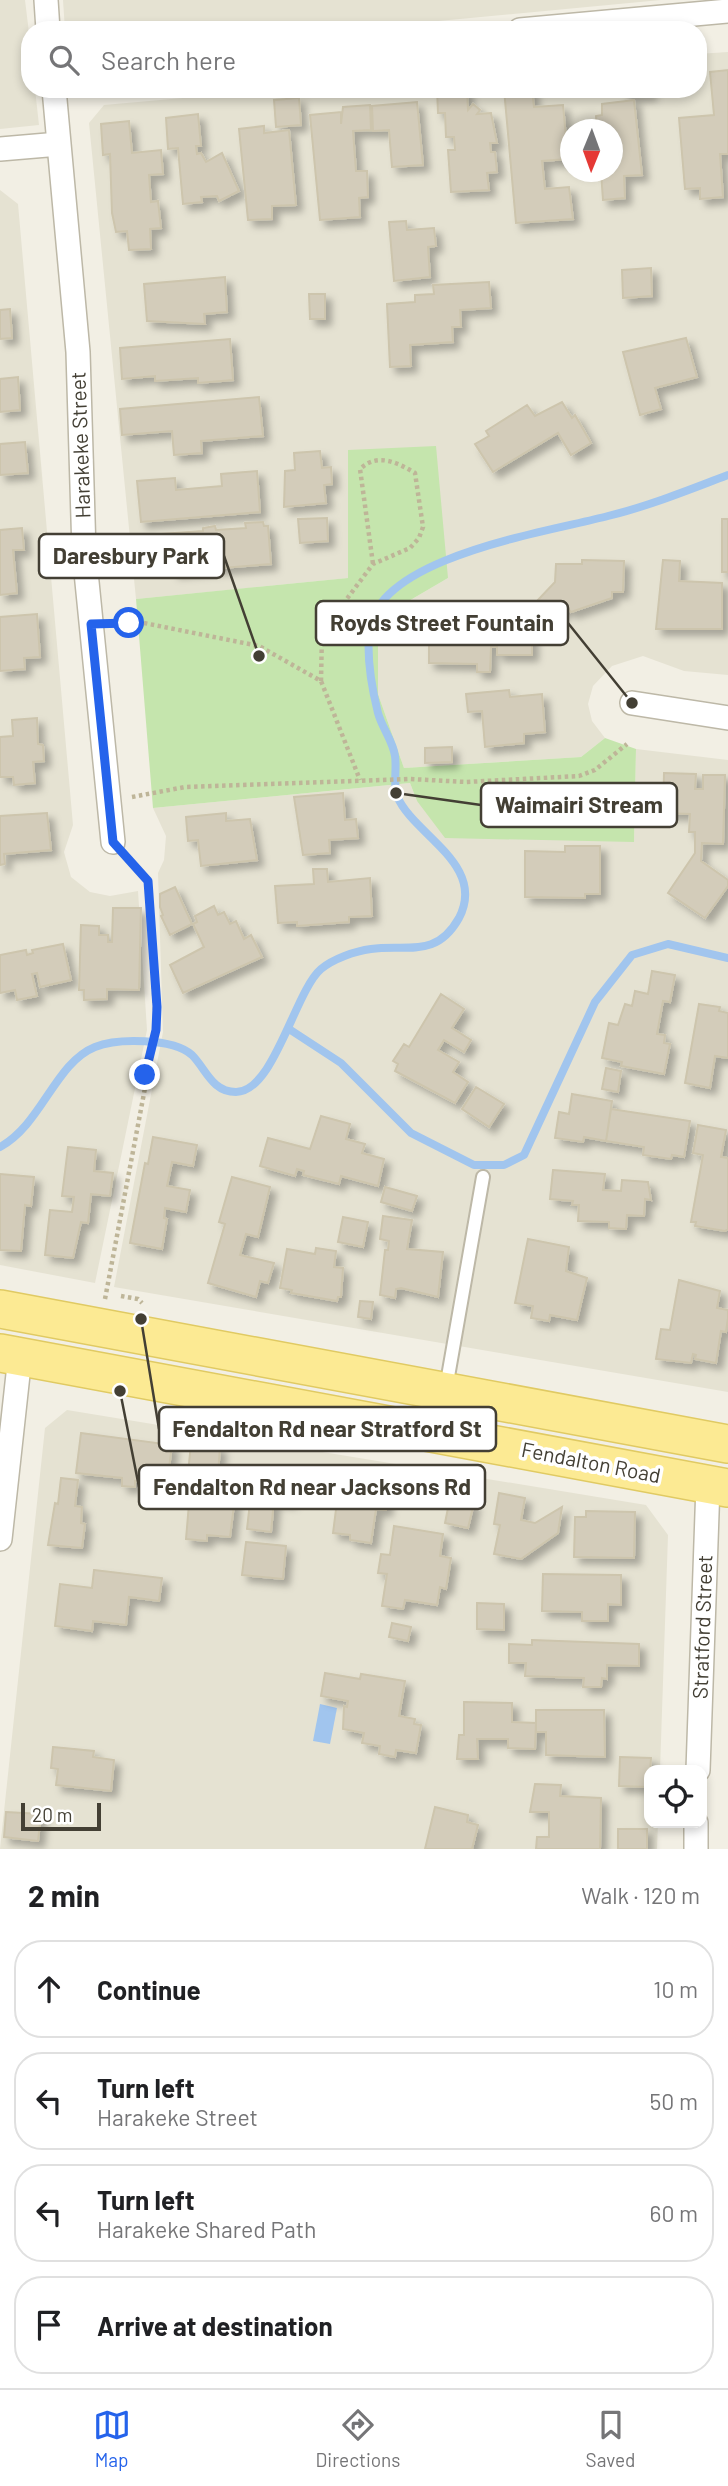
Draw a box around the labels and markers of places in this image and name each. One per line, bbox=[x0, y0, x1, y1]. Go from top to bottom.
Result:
callout: Daresbury Park bbox=[39, 534, 224, 578]
callout: Royds Street Fountain bbox=[316, 601, 568, 645]
callout: Waimairi Stream bbox=[481, 783, 677, 827]
callout: Fendalton Rd near Stratford St bbox=[159, 1407, 496, 1451]
callout: Fendalton Rd near Jacksons Rd bbox=[139, 1465, 485, 1509]

